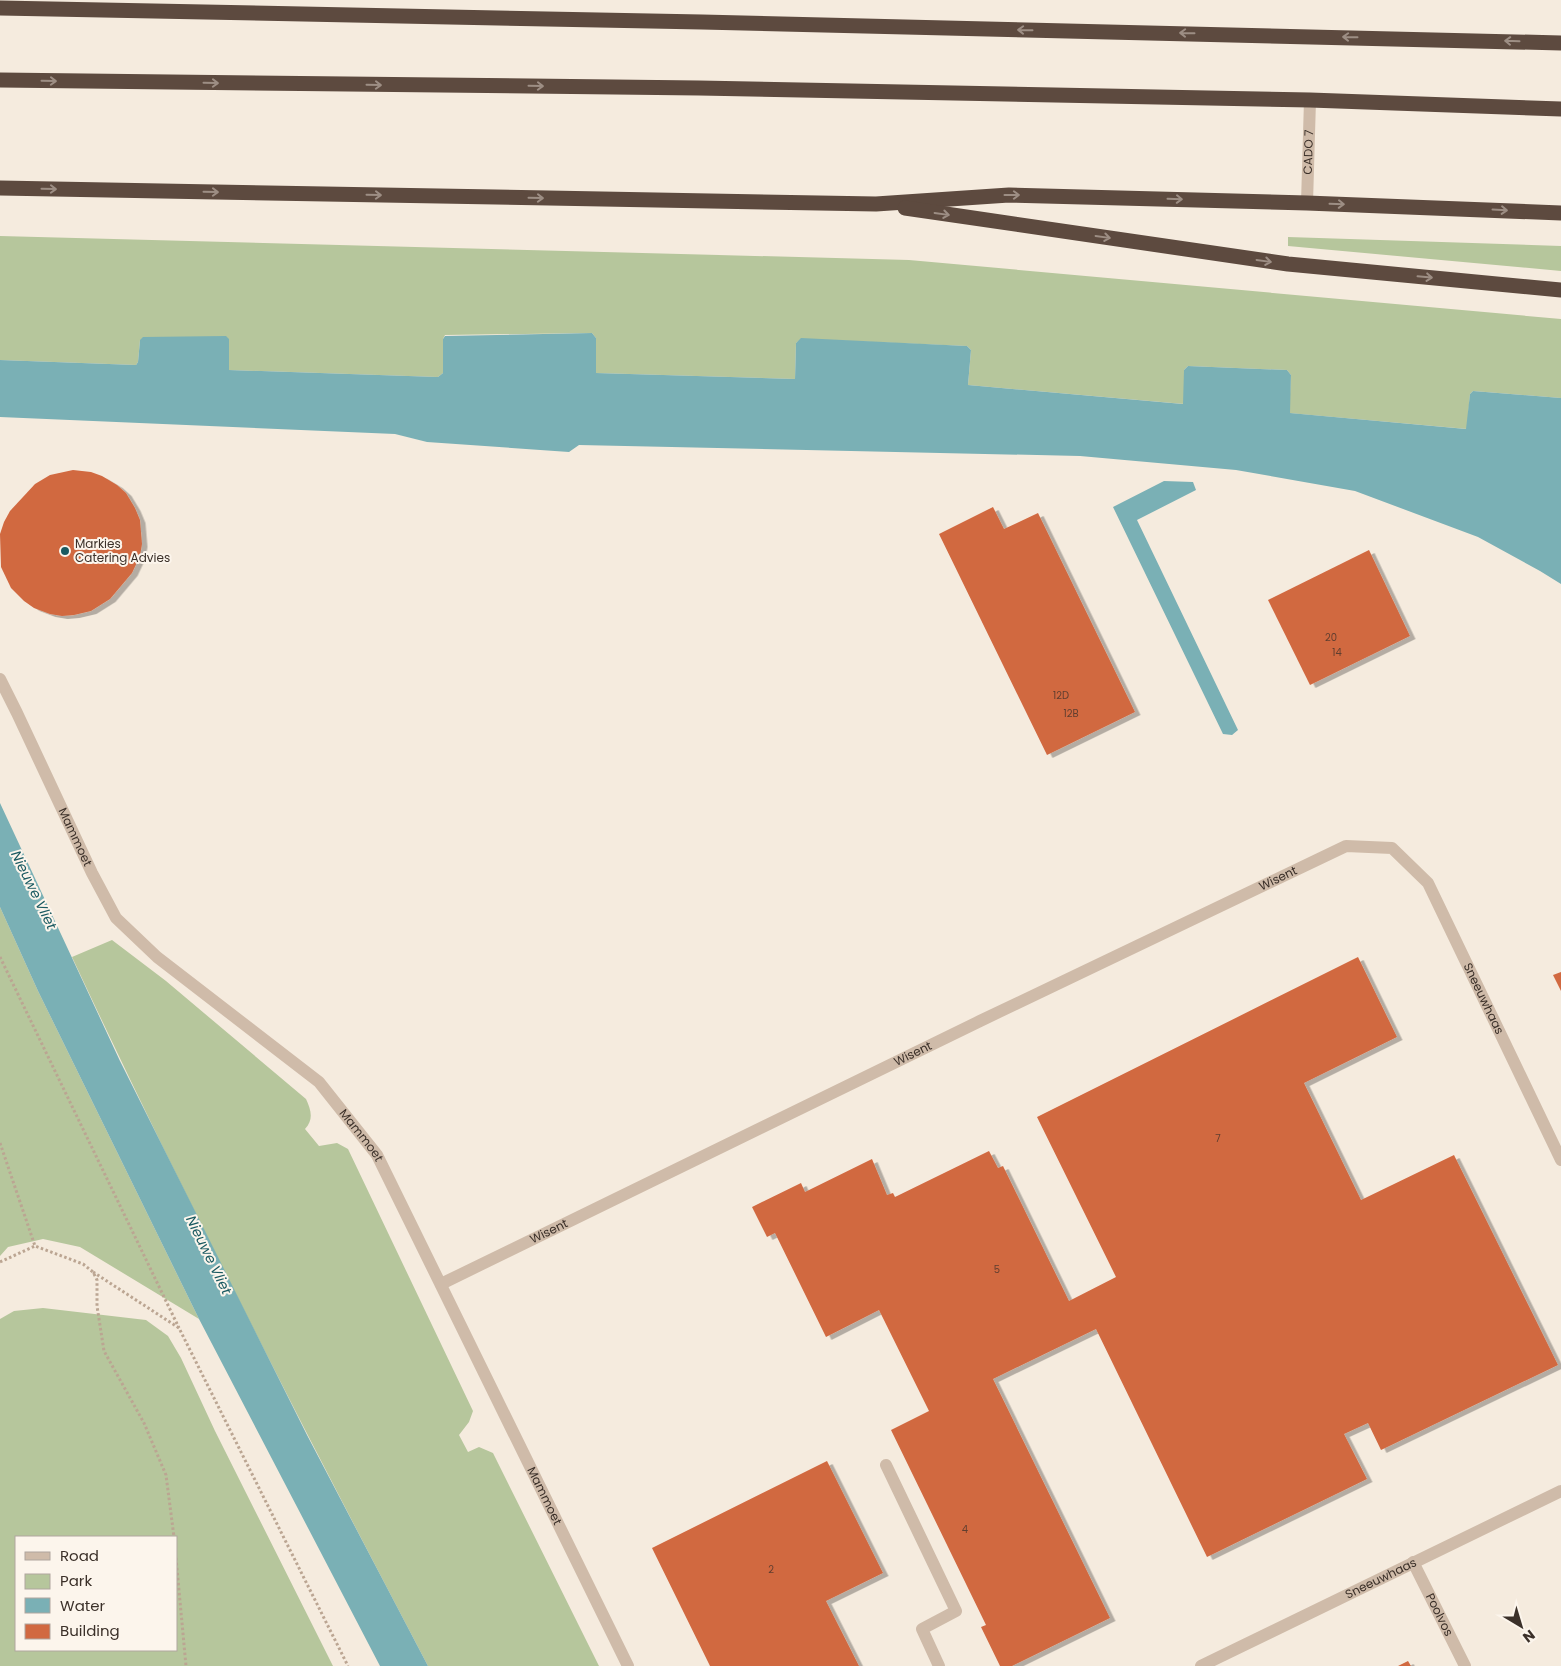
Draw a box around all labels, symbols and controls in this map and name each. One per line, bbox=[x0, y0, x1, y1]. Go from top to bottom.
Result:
one-way arrow bbox=[1017, 25, 1033, 34]
one-way arrow bbox=[1180, 28, 1196, 38]
one-way arrow bbox=[1342, 32, 1358, 42]
one-way arrow bbox=[1505, 36, 1521, 46]
one-way arrow bbox=[40, 76, 56, 86]
one-way arrow bbox=[202, 78, 219, 88]
one-way arrow bbox=[365, 80, 381, 89]
one-way arrow bbox=[528, 82, 544, 91]
street label: CADO 7 bbox=[1299, 129, 1317, 175]
one-way arrow bbox=[40, 184, 56, 194]
one-way arrow bbox=[202, 187, 219, 197]
one-way arrow bbox=[365, 190, 381, 200]
one-way arrow bbox=[1004, 190, 1020, 200]
one-way arrow bbox=[528, 193, 544, 203]
one-way arrow bbox=[1167, 195, 1183, 204]
one-way arrow bbox=[1329, 199, 1345, 209]
one-way arrow bbox=[1491, 205, 1507, 215]
one-way arrow bbox=[934, 209, 950, 219]
one-way arrow bbox=[1094, 233, 1110, 243]
one-way arrow bbox=[1255, 256, 1271, 266]
one-way arrow bbox=[1417, 272, 1433, 282]
place label: Markies Catering Advies bbox=[75, 535, 170, 566]
marker: Markies Catering Advies bbox=[59, 545, 71, 557]
house number: 20 bbox=[1325, 630, 1337, 645]
house number: 14 bbox=[1332, 645, 1342, 660]
house number: 12D bbox=[1053, 688, 1069, 703]
house number: 12B bbox=[1063, 706, 1079, 721]
street label: Mammoet bbox=[55, 805, 97, 869]
water label: Nieuwe Vliet bbox=[6, 847, 62, 934]
street label: Wisent bbox=[1256, 862, 1300, 894]
street label: Sneeuwhaas bbox=[1460, 960, 1508, 1037]
street label: Wisent bbox=[891, 1037, 935, 1070]
street label: Mammoet bbox=[336, 1105, 388, 1164]
house number: 7 bbox=[1215, 1131, 1221, 1146]
water label: Nieuwe Vliet bbox=[181, 1212, 237, 1299]
street label: Wisent bbox=[527, 1214, 571, 1247]
house number: 5 bbox=[994, 1262, 1000, 1277]
street label: Mammoet bbox=[523, 1464, 566, 1528]
house number: 4 bbox=[962, 1522, 968, 1537]
legend bbox=[15, 1536, 178, 1651]
text: Road bbox=[60, 1545, 99, 1566]
street label: Sneeuwhaas bbox=[1342, 1554, 1419, 1603]
house number: 2 bbox=[768, 1562, 774, 1577]
text: Park bbox=[60, 1570, 92, 1591]
street label: Poolvos bbox=[1422, 1590, 1458, 1639]
text: Water bbox=[60, 1595, 106, 1616]
north arrow bbox=[1496, 1601, 1546, 1651]
text: Building bbox=[60, 1620, 120, 1641]
text: N bbox=[1519, 1625, 1539, 1647]

